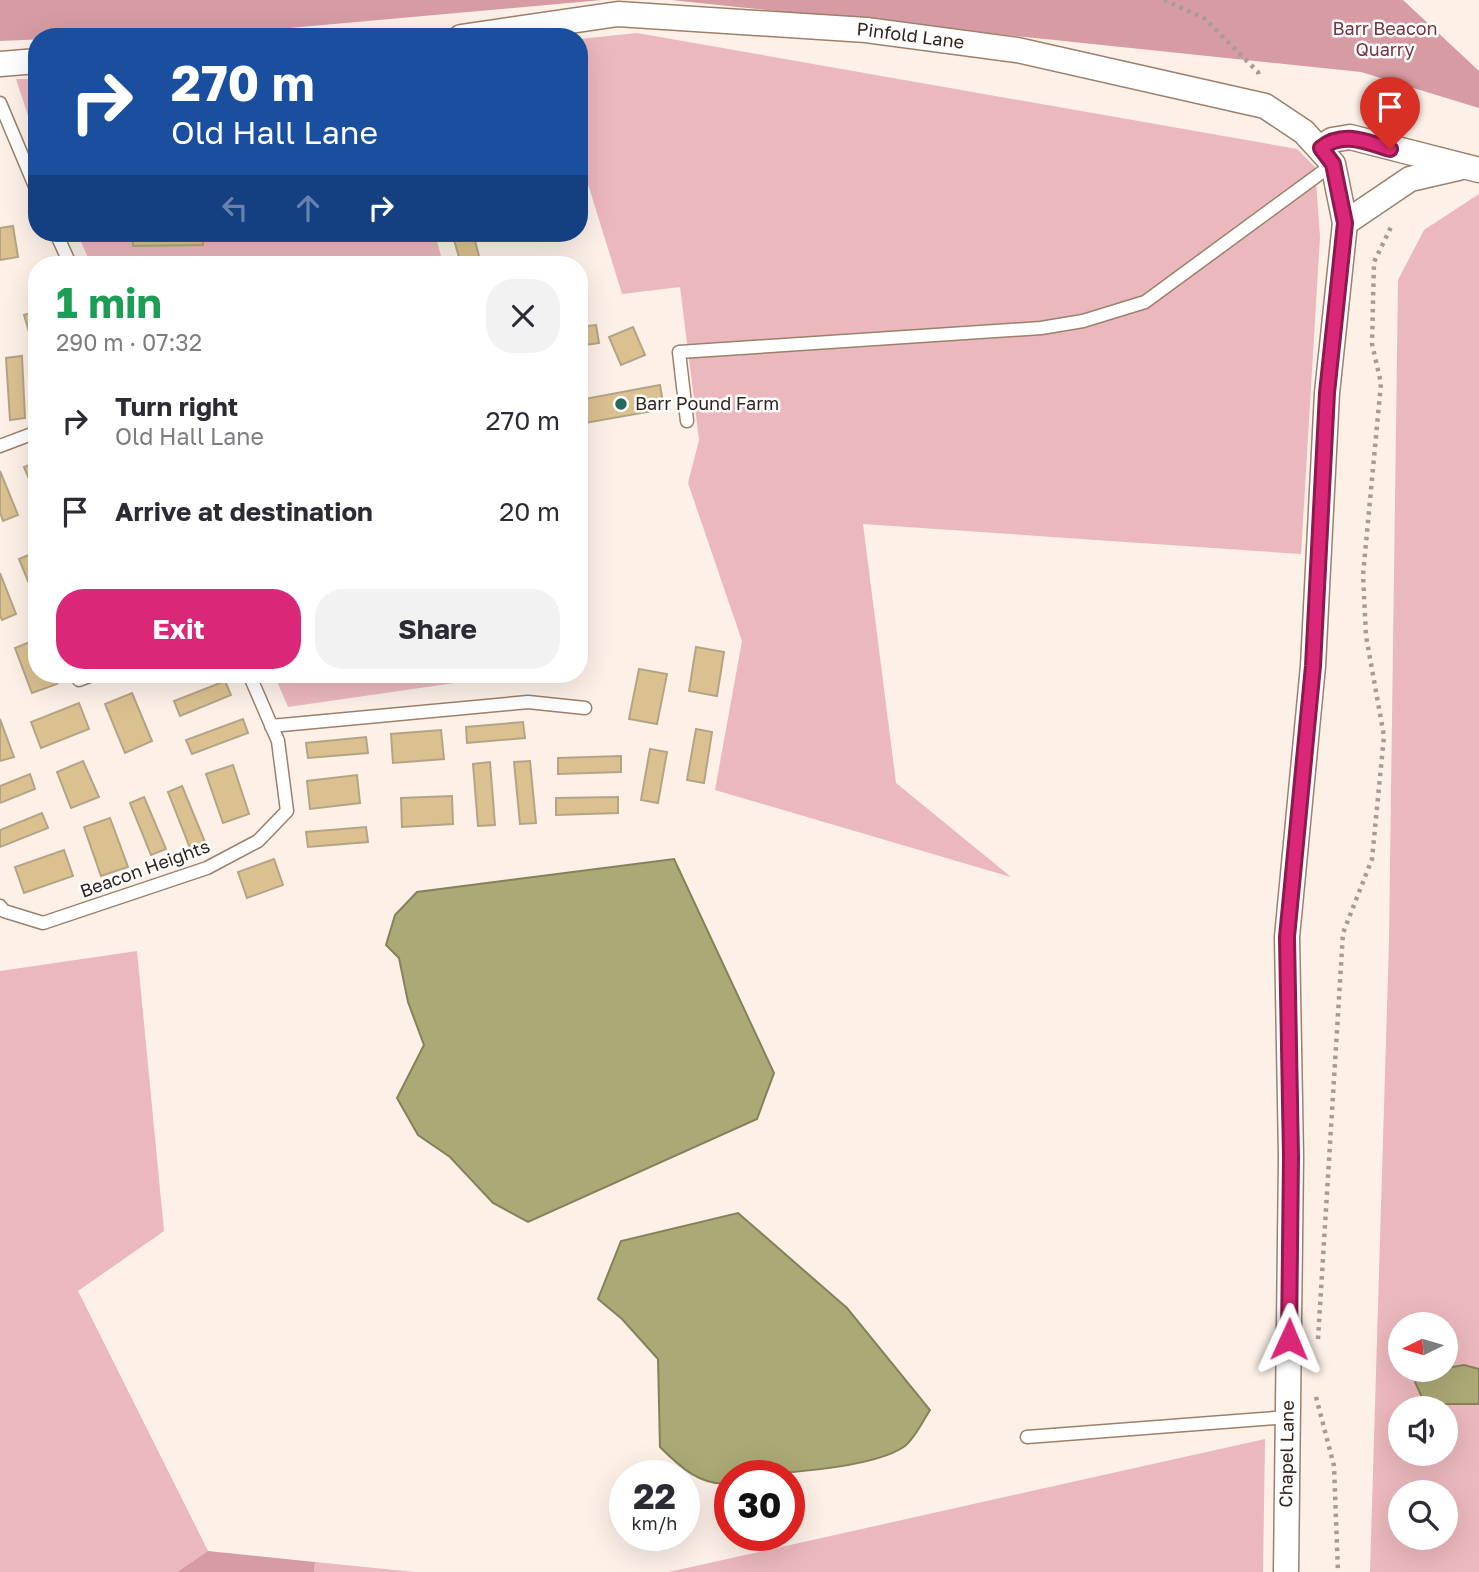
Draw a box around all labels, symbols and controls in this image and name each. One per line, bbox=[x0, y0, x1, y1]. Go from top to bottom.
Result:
street label: Pinfold Lane bbox=[856, 17, 966, 53]
park label: Barr Beacon Quarry bbox=[1332, 17, 1438, 60]
text: 270 m bbox=[171, 53, 315, 112]
icon: right bbox=[56, 56, 147, 147]
pin bbox=[1360, 77, 1420, 149]
icon: arrive bbox=[1371, 88, 1409, 126]
text: Old Hall Lane bbox=[171, 113, 378, 151]
icon: left bbox=[216, 189, 254, 227]
icon: ahead bbox=[289, 189, 327, 227]
icon: right bbox=[362, 189, 400, 227]
text: 1 min bbox=[56, 277, 162, 327]
button: close bbox=[486, 279, 560, 353]
text: 290 m · 07:32 bbox=[56, 328, 202, 356]
text: Turn right bbox=[115, 391, 238, 422]
place label: Barr Pound Farm bbox=[635, 392, 779, 414]
marker: Barr Pound Farm bbox=[613, 396, 629, 412]
icon: right bbox=[56, 402, 94, 440]
text: 270 m bbox=[486, 405, 560, 436]
text: Old Hall Lane bbox=[115, 422, 264, 450]
icon: arrive bbox=[56, 493, 94, 531]
text: Arrive at destination bbox=[115, 496, 373, 527]
text: 20 m bbox=[499, 496, 560, 527]
button: Exit bbox=[56, 589, 301, 669]
button: Share bbox=[315, 589, 560, 669]
street label: Beacon Heights bbox=[77, 834, 213, 902]
position arrow bbox=[1252, 1302, 1326, 1376]
north arrow bbox=[1388, 1312, 1458, 1382]
map controls bbox=[1388, 1312, 1458, 1550]
button: sound bbox=[1388, 1396, 1458, 1466]
street label: Chapel Lane bbox=[1274, 1400, 1298, 1508]
speed limit sign: 30 bbox=[714, 1460, 805, 1551]
text: 22 bbox=[633, 1475, 676, 1517]
button: search bbox=[1388, 1480, 1458, 1550]
text: km/h bbox=[632, 1512, 677, 1534]

